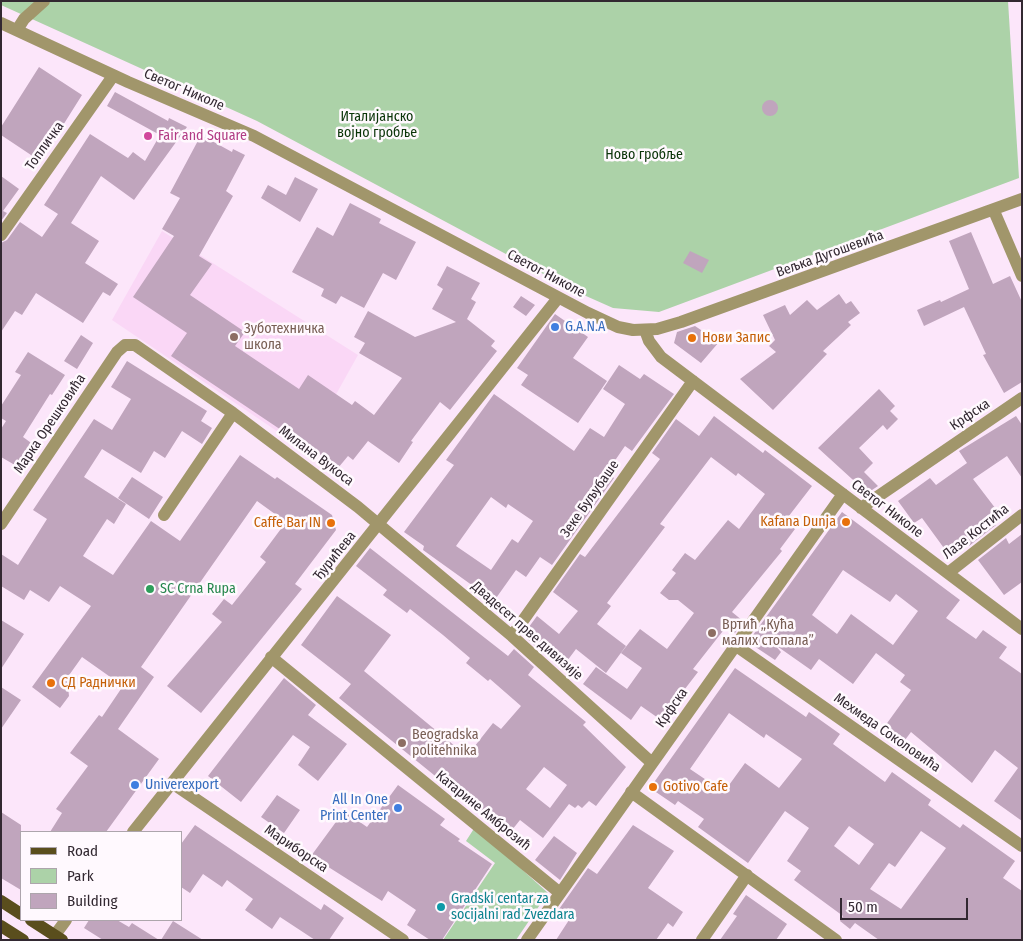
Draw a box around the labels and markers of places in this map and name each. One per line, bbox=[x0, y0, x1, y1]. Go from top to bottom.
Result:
place label: Fair and Square bbox=[158, 128, 247, 144]
marker: Fair and Square bbox=[142, 130, 154, 142]
place label: G.A.N.A bbox=[565, 319, 605, 335]
place label: Зуботехничка школа bbox=[244, 321, 325, 354]
marker: G.A.N.A bbox=[549, 321, 561, 333]
place label: Нови Запис bbox=[702, 330, 770, 346]
marker: Зуботехничка школа bbox=[228, 331, 240, 343]
marker: Нови Запис bbox=[686, 332, 698, 344]
place label: Kafana Dunja bbox=[760, 514, 836, 530]
place label: Caffe Bar IN bbox=[254, 515, 321, 531]
marker: Kafana Dunja bbox=[840, 516, 852, 528]
marker: Caffe Bar IN bbox=[325, 517, 337, 529]
place label: SC Crna Rupa bbox=[160, 581, 236, 597]
marker: SC Crna Rupa bbox=[144, 583, 156, 595]
place label: Вртић „Кућа малих стопала” bbox=[722, 617, 814, 650]
marker: Вртић „Кућа малих стопала” bbox=[706, 627, 718, 639]
place label: СД Раднички bbox=[61, 675, 136, 691]
marker: СД Раднички bbox=[45, 677, 57, 689]
place label: Beogradska politehnika bbox=[412, 727, 478, 760]
marker: Beogradska politehnika bbox=[396, 737, 408, 749]
place label: Univerexport bbox=[145, 777, 219, 793]
marker: Univerexport bbox=[129, 779, 141, 791]
place label: Gotivo Cafe bbox=[663, 779, 728, 795]
marker: Gotivo Cafe bbox=[647, 781, 659, 793]
place label: All In One Print Center bbox=[320, 792, 388, 824]
marker: All In One Print Center bbox=[392, 802, 404, 814]
place label: Gradski centar za socijalni rad Zvezdara bbox=[451, 891, 575, 924]
marker: Gradski centar za socijalni rad Zvezdara bbox=[435, 901, 447, 913]

